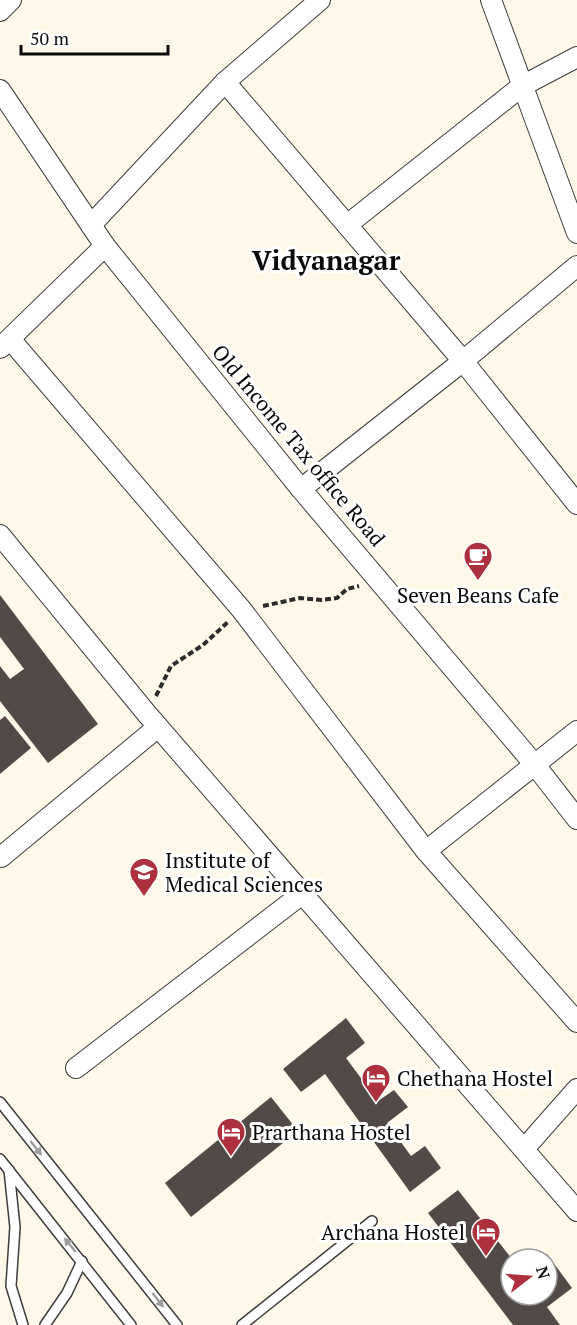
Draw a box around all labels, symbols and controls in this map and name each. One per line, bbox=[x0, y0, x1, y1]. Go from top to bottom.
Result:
scale bar bbox=[21, 18, 168, 56]
text: 50 m bbox=[30, 26, 70, 50]
district label: Vidyanagar bbox=[252, 242, 401, 278]
street label: Old Income Tax office Road bbox=[206, 338, 392, 552]
cafe icon: Seven Beans Cafe bbox=[462, 540, 494, 582]
place label: Seven Beans Cafe bbox=[397, 581, 559, 609]
place label: Institute of Medical Sciences bbox=[165, 846, 323, 898]
school or university icon: Institute of Medical Sciences bbox=[128, 856, 160, 898]
hotel icon: Chethana Hostel bbox=[360, 1062, 392, 1104]
place label: Chethana Hostel bbox=[397, 1064, 553, 1092]
hotel icon: Prarthana Hostel bbox=[215, 1116, 247, 1158]
place label: Prarthana Hostel bbox=[252, 1118, 411, 1146]
one-way arrow bbox=[30, 1140, 43, 1156]
hotel icon: Archana Hostel bbox=[470, 1216, 502, 1258]
place label: Archana Hostel bbox=[321, 1218, 465, 1246]
one-way arrow bbox=[64, 1238, 76, 1253]
north arrow bbox=[499, 1247, 559, 1307]
text: N bbox=[531, 1264, 556, 1282]
one-way arrow bbox=[151, 1293, 163, 1308]

